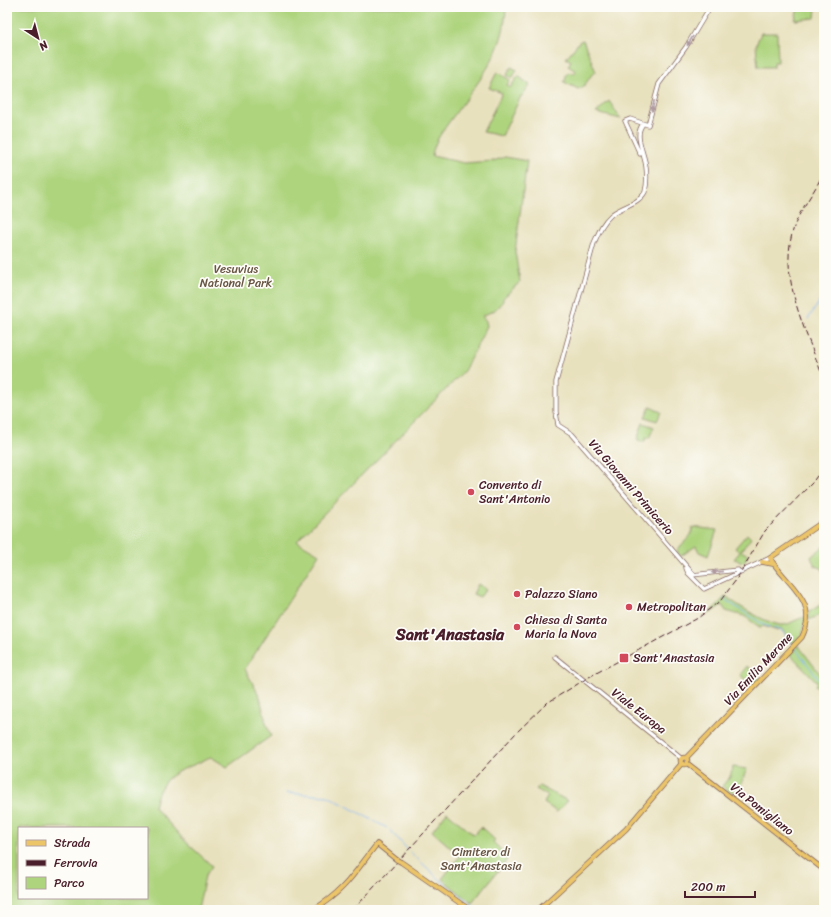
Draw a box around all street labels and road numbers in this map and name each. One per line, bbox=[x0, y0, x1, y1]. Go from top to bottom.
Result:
street label: Via Giovanni Primicerio bbox=[583, 434, 679, 540]
street label: Via Emilio Merone bbox=[718, 627, 798, 711]
street label: Viale Europa bbox=[607, 682, 671, 740]
street label: Via Pomigliano bbox=[725, 777, 799, 841]

